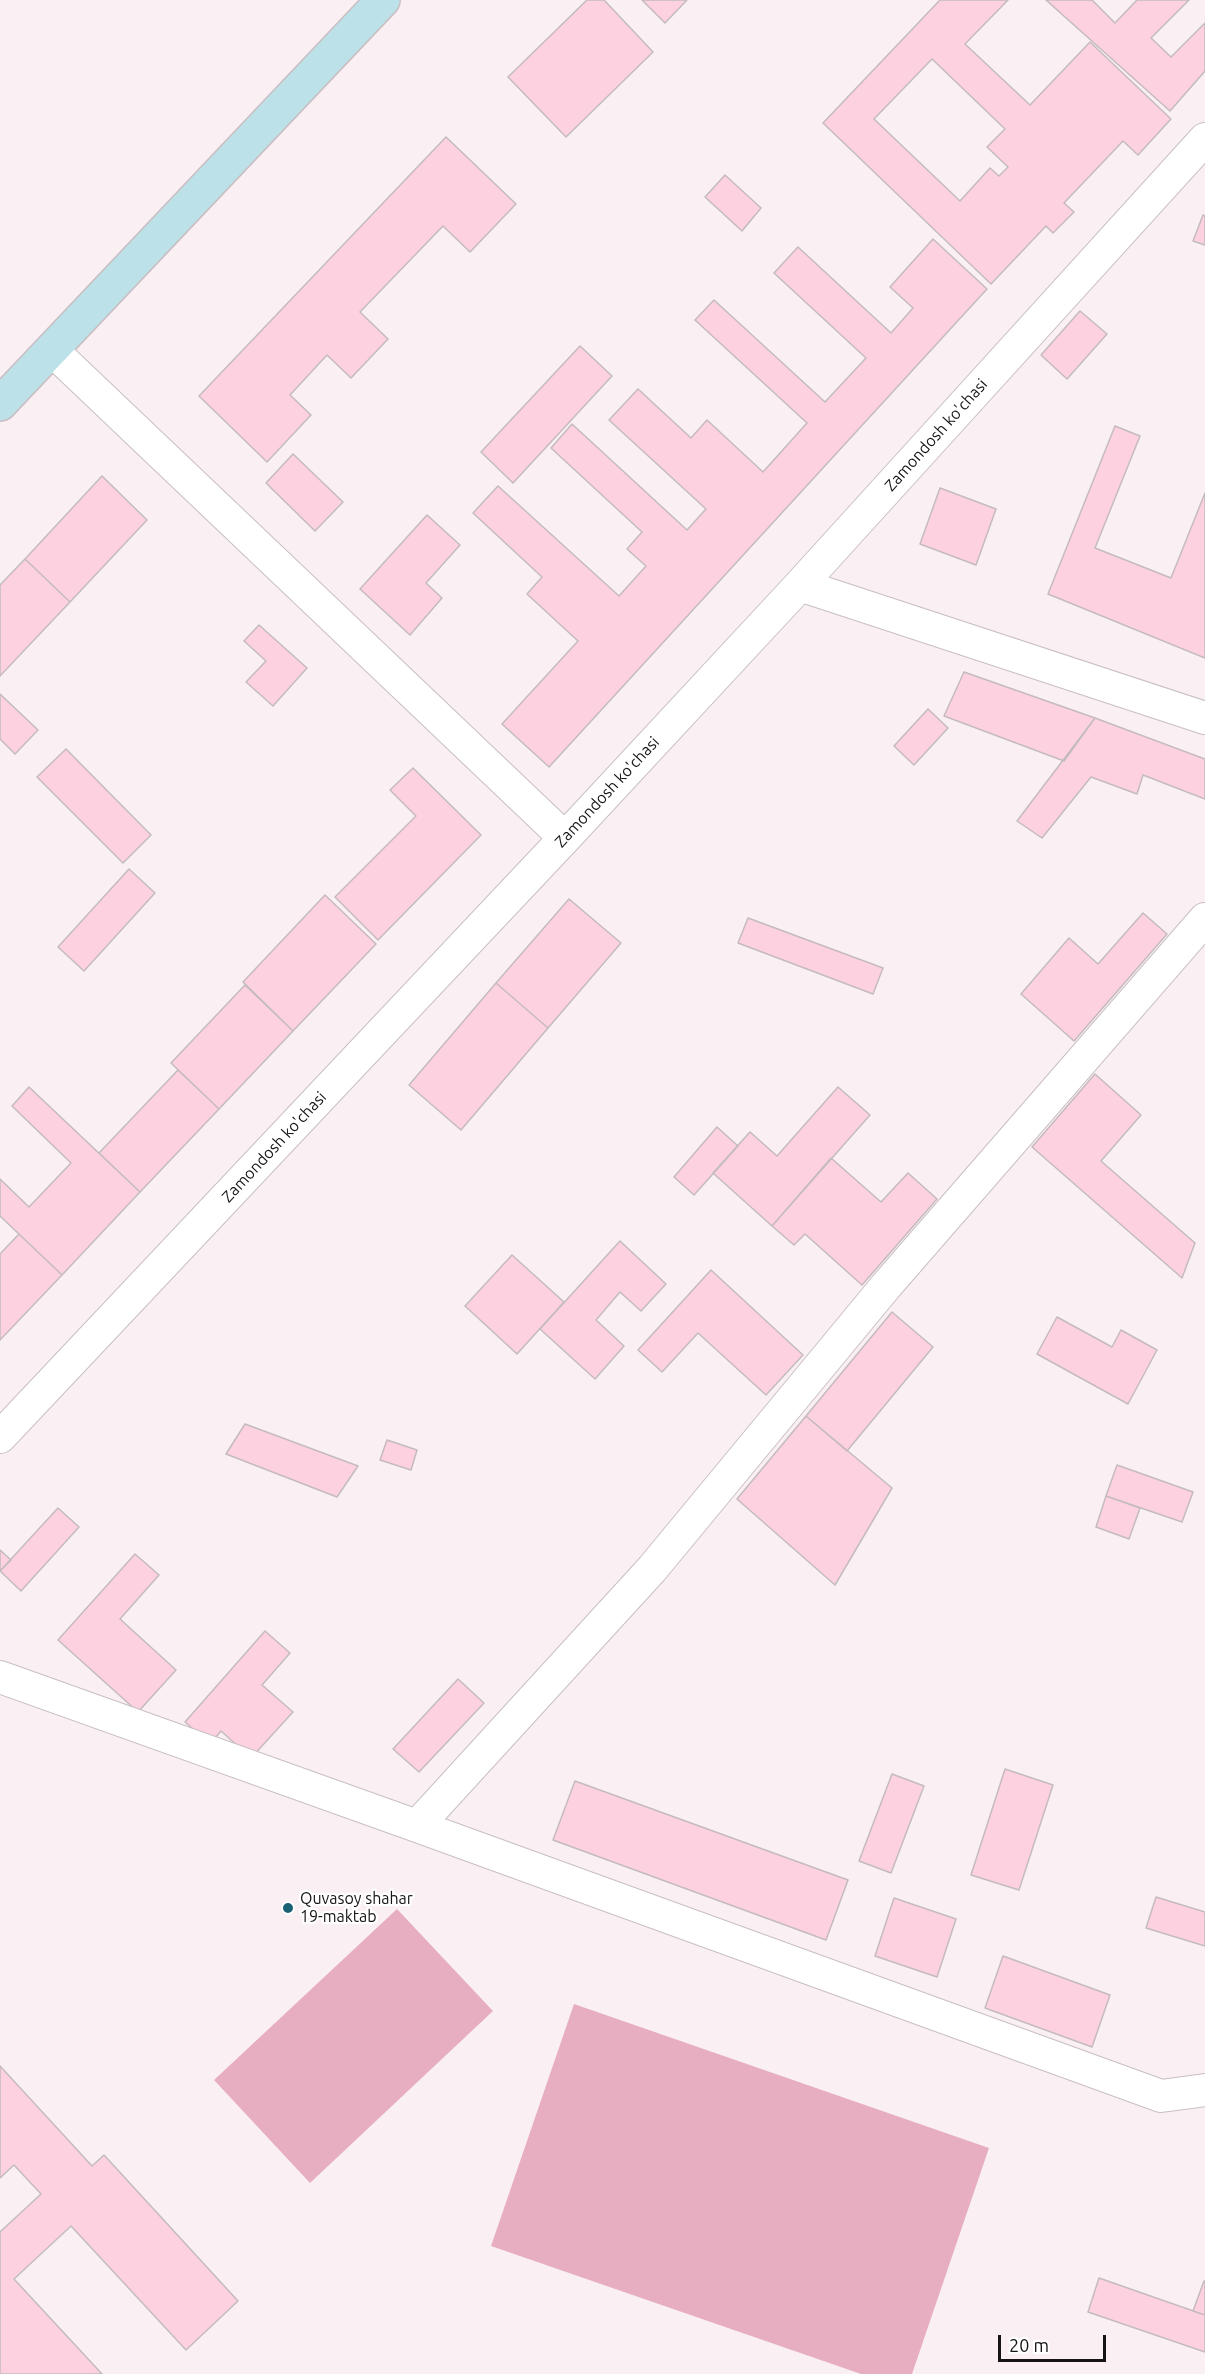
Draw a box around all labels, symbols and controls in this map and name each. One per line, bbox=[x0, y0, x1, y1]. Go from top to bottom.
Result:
street label: Zamondosh ko'chasi bbox=[881, 375, 991, 495]
street label: Zamondosh ko'chasi bbox=[551, 733, 663, 851]
street label: Zamondosh ko'chasi bbox=[218, 1088, 330, 1206]
place label: Quvasoy shahar 19-maktab bbox=[300, 1889, 413, 1927]
marker: Quvasoy shahar 19-maktab bbox=[281, 1901, 295, 1915]
scale bar bbox=[1001, 2323, 1109, 2361]
text: 20 m bbox=[1009, 2335, 1049, 2355]

